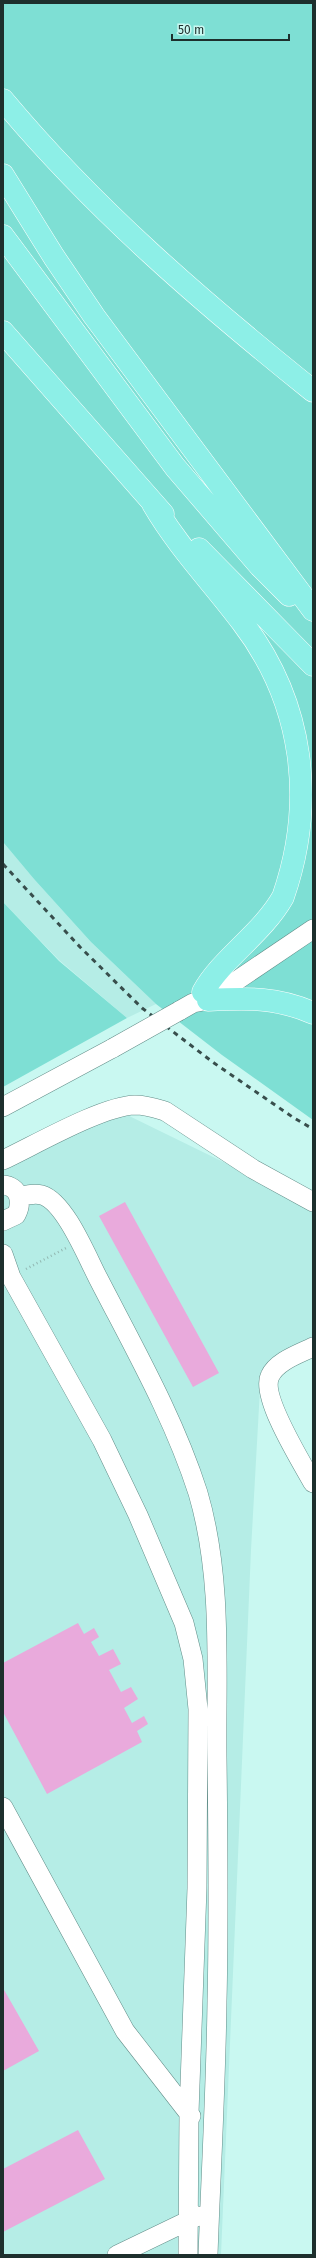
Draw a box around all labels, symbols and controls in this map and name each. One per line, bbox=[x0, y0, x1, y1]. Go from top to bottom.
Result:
scale bar bbox=[172, 16, 289, 42]
text: 50 m bbox=[178, 23, 204, 37]

